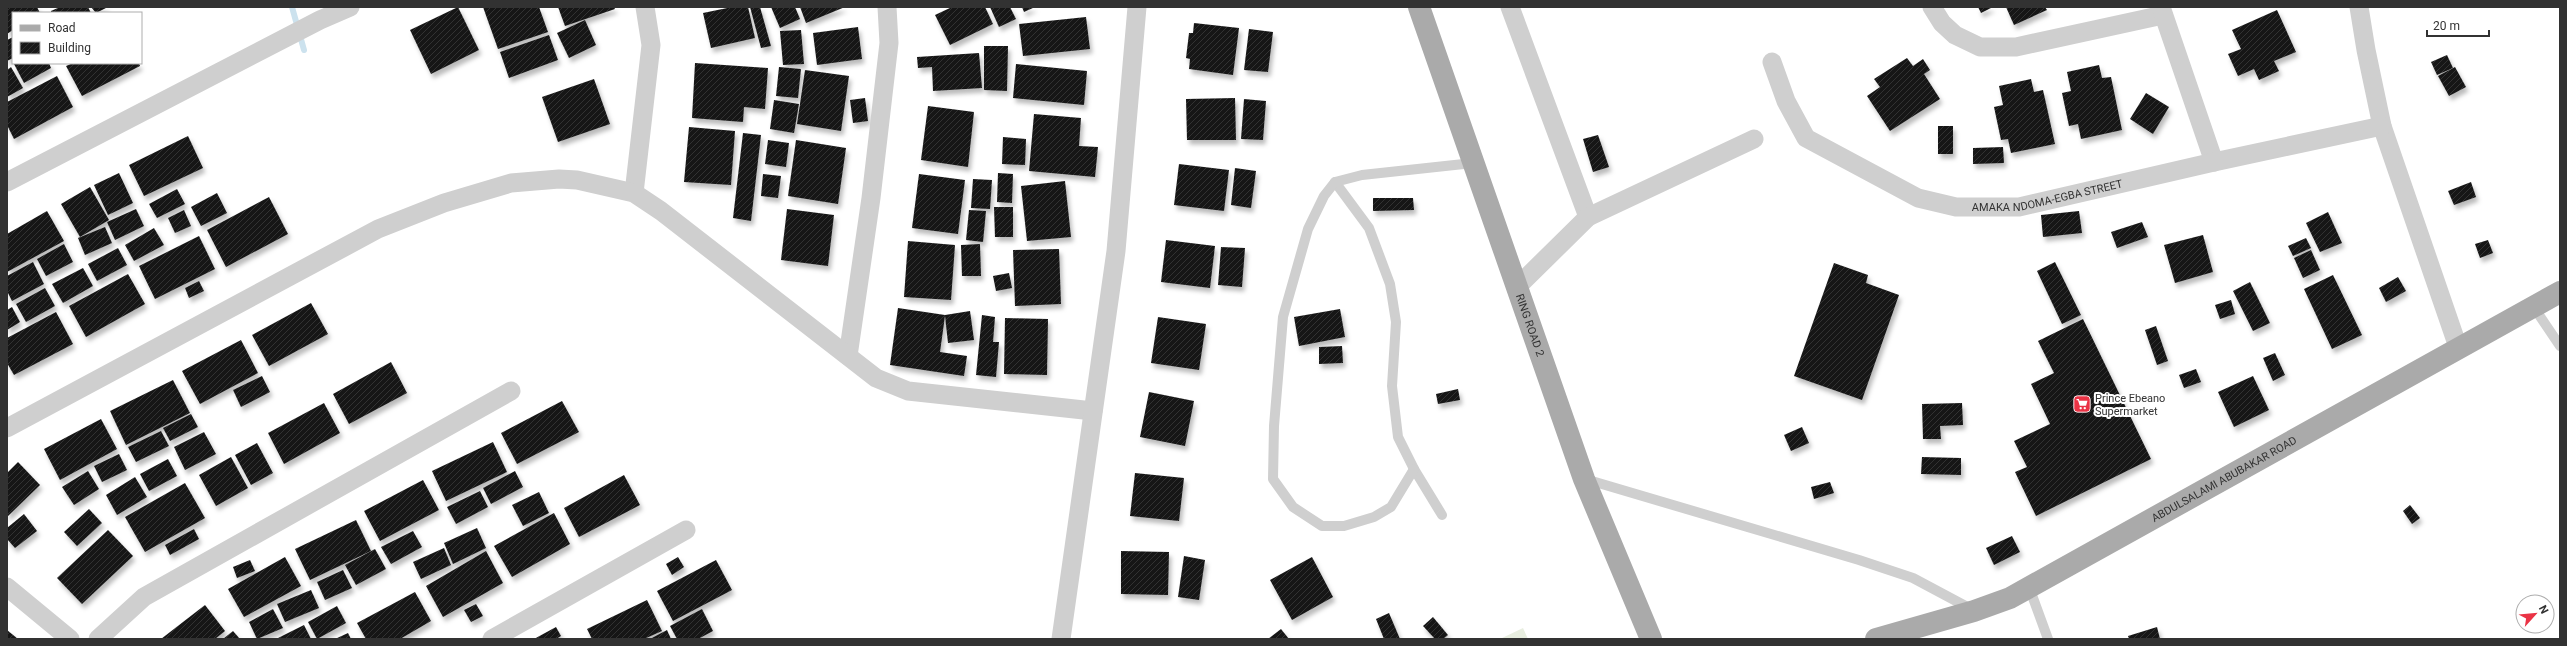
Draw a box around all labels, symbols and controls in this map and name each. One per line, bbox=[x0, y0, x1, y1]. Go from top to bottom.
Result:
legend bbox=[12, 12, 142, 64]
scale bar bbox=[2427, 12, 2489, 38]
text: 20 m bbox=[2433, 19, 2460, 33]
text: Road bbox=[48, 21, 76, 35]
text: Building bbox=[48, 41, 91, 55]
street label: AMAKA NDOMA-EGBA STREET bbox=[1972, 177, 2124, 214]
street label: RING ROAD 2 bbox=[1513, 292, 1547, 358]
place label: Prince Ebeano Supermarket bbox=[2095, 392, 2165, 418]
supermarket icon: Prince Ebeano Supermarket bbox=[2072, 394, 2092, 414]
street label: ABDULSALAMI ABUBAKAR ROAD bbox=[2149, 433, 2299, 525]
north arrow bbox=[2515, 594, 2555, 634]
text: N bbox=[2536, 603, 2551, 616]

